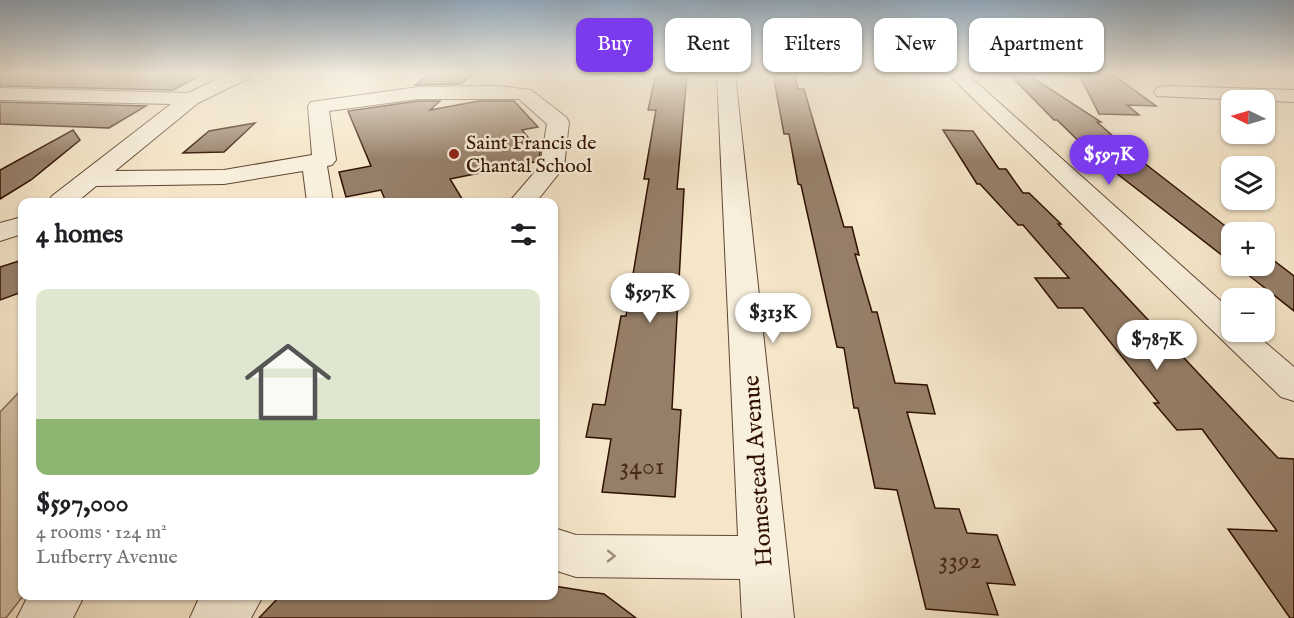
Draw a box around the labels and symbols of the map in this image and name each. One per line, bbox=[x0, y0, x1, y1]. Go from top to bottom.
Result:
north arrow bbox=[1221, 90, 1275, 144]
place label: Saint Francis de Chantal School bbox=[466, 131, 596, 179]
pin: $597K bbox=[1067, 135, 1151, 186]
marker: Saint Francis de Chantal School bbox=[447, 147, 461, 161]
pin: $597K bbox=[608, 273, 692, 324]
pin: $313K bbox=[731, 293, 815, 344]
pin: $787K bbox=[1115, 320, 1199, 371]
street label: Homestead Avenue bbox=[736, 374, 781, 568]
house number: 3401 bbox=[620, 450, 664, 483]
house number: 3392 bbox=[939, 544, 981, 577]
one-way arrow bbox=[607, 550, 616, 562]

